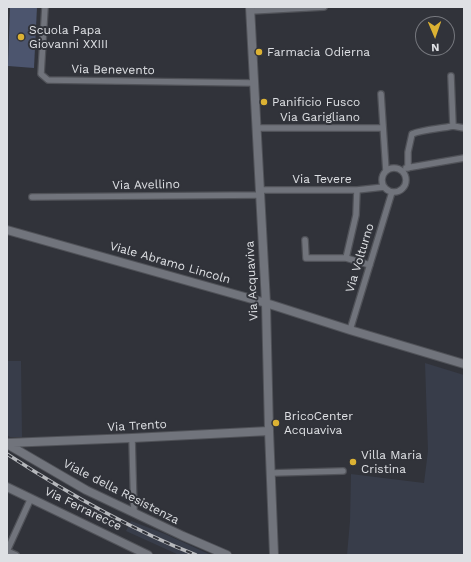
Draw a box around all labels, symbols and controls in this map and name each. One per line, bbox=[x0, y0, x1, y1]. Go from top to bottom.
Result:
north arrow bbox=[415, 16, 455, 56]
place label: Scuola Papa Giovanni XXIII bbox=[29, 23, 108, 51]
marker: Scuola Papa Giovanni XXIII bbox=[16, 32, 26, 42]
text: N bbox=[431, 41, 440, 54]
place label: Farmacia Odierna bbox=[267, 45, 370, 59]
marker: Farmacia Odierna bbox=[254, 47, 264, 57]
street label: Via Benevento bbox=[71, 62, 155, 78]
place label: Panificio Fusco bbox=[272, 95, 360, 109]
marker: Panificio Fusco bbox=[259, 97, 269, 107]
street label: Via Garigliano bbox=[280, 110, 360, 124]
street label: Via Tevere bbox=[292, 172, 352, 186]
street label: Via Avellino bbox=[112, 177, 180, 193]
street label: Via Volturno bbox=[343, 222, 377, 294]
street label: Viale Abramo Lincoln bbox=[108, 239, 232, 287]
street label: Via Acquaviva bbox=[243, 241, 261, 321]
place label: BricoCenter Acquaviva bbox=[284, 409, 353, 437]
street label: Via Trento bbox=[107, 417, 167, 435]
marker: BricoCenter Acquaviva bbox=[271, 418, 281, 428]
place label: Villa Maria Cristina bbox=[361, 448, 422, 476]
street label: Viale della Resistenza bbox=[61, 456, 181, 528]
marker: Villa Maria Cristina bbox=[348, 457, 358, 467]
street label: Via Ferrarecce bbox=[42, 484, 124, 534]

